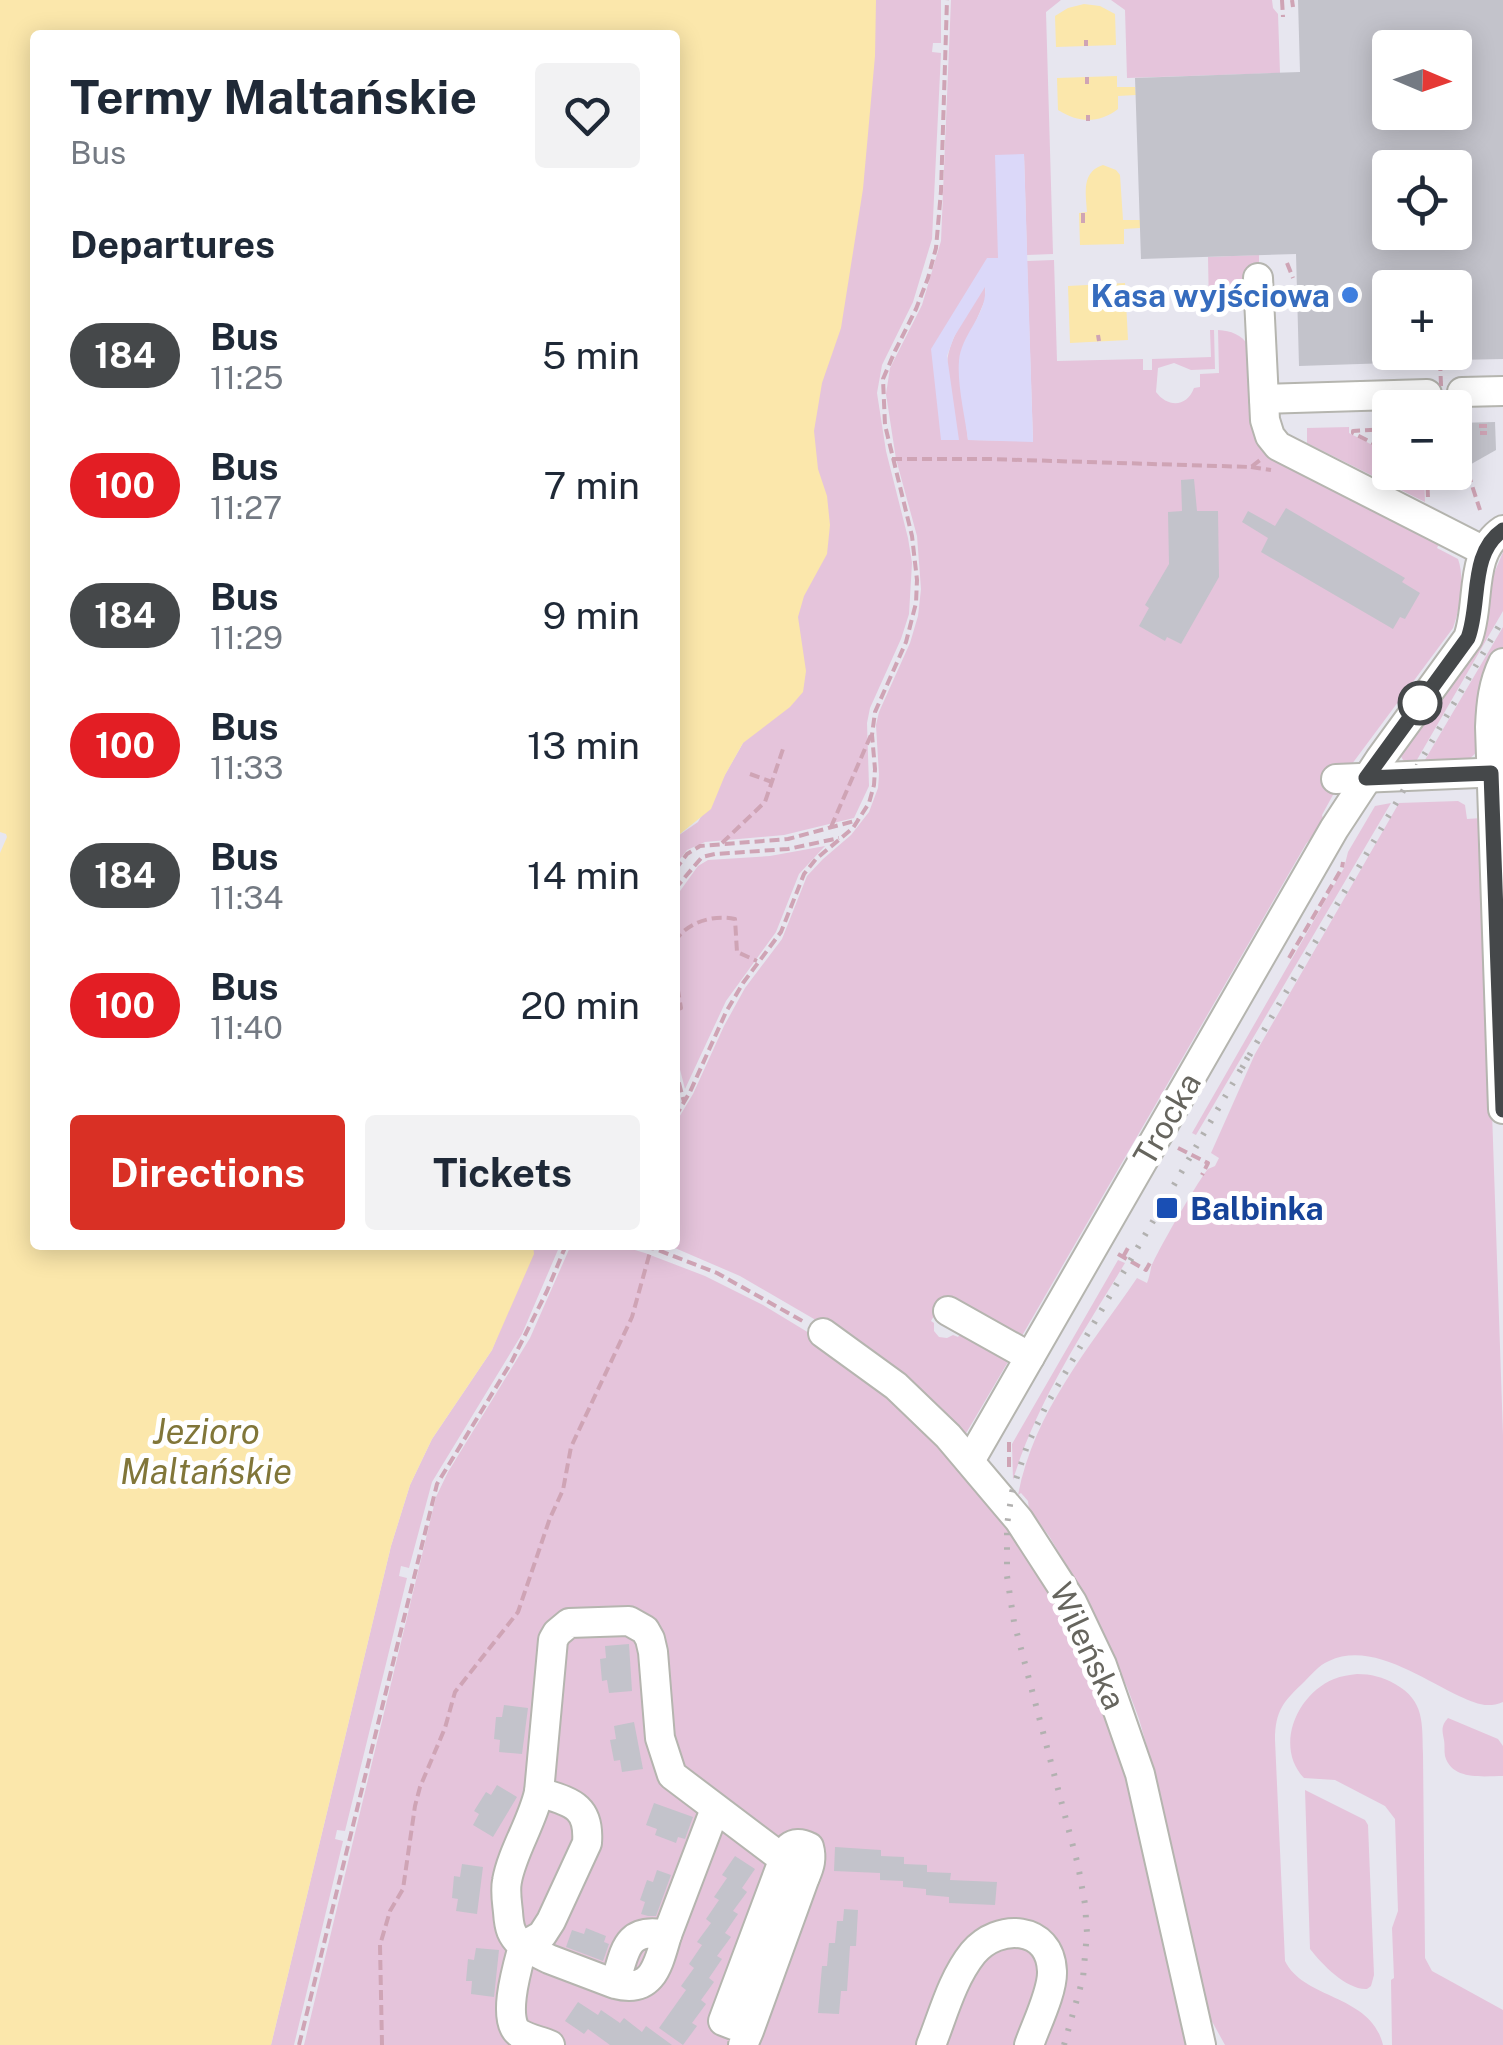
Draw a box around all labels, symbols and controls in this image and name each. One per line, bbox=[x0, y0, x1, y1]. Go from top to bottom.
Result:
north arrow bbox=[1372, 30, 1472, 130]
map controls bbox=[1372, 30, 1472, 490]
button: heart bbox=[535, 63, 640, 168]
text: Termy Maltańskie bbox=[70, 68, 477, 125]
text: Bus bbox=[70, 134, 126, 171]
button: locate bbox=[1372, 150, 1472, 250]
text: Departures bbox=[70, 222, 275, 267]
button: + bbox=[1372, 270, 1472, 370]
place label: Kasa wyjściowa bbox=[1091, 277, 1330, 314]
marker: Kasa wyjściowa bbox=[1339, 284, 1361, 306]
text: Bus bbox=[210, 314, 279, 359]
text: 5 min bbox=[542, 333, 640, 378]
text: 184 bbox=[94, 335, 156, 376]
text: 11:25 bbox=[210, 359, 283, 396]
button: − bbox=[1372, 390, 1472, 490]
text: Bus bbox=[210, 444, 279, 489]
text: 7 min bbox=[543, 463, 640, 508]
text: 100 bbox=[95, 465, 155, 506]
text: 11:27 bbox=[210, 489, 282, 526]
text: Bus bbox=[210, 574, 279, 619]
text: 9 min bbox=[543, 593, 640, 638]
text: 184 bbox=[94, 595, 156, 636]
text: 11:29 bbox=[210, 619, 283, 656]
unlabelled marker bbox=[1399, 682, 1441, 724]
text: Bus bbox=[210, 704, 279, 749]
text: 13 min bbox=[527, 723, 640, 768]
text: 100 bbox=[95, 725, 155, 766]
text: 11:33 bbox=[210, 749, 283, 786]
text: Bus bbox=[210, 834, 279, 879]
text: 14 min bbox=[527, 853, 640, 898]
text: 184 bbox=[94, 855, 156, 896]
text: 11:34 bbox=[210, 879, 283, 916]
text: Bus bbox=[210, 964, 279, 1009]
text: 20 min bbox=[520, 983, 640, 1028]
text: 100 bbox=[95, 985, 155, 1026]
text: 11:40 bbox=[210, 1009, 283, 1046]
street label: Trocka bbox=[1126, 1066, 1208, 1172]
button: Directions bbox=[70, 1115, 345, 1230]
button: Tickets bbox=[365, 1115, 640, 1230]
place label: Balbinka bbox=[1190, 1190, 1324, 1227]
marker: Balbinka bbox=[1154, 1195, 1180, 1221]
water label: Jezioro Maltańskie bbox=[120, 1411, 292, 1492]
street label: Wileńska bbox=[1043, 1577, 1133, 1715]

